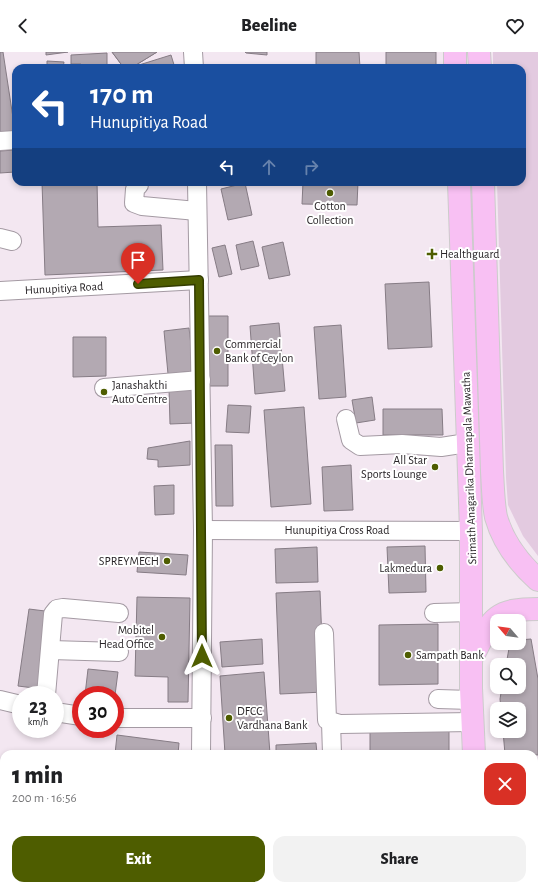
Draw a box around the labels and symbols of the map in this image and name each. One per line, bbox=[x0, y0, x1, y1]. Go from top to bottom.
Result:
marker: Cotton Collection bbox=[325, 188, 335, 198]
place label: Cotton Collection bbox=[307, 200, 353, 226]
pin bbox=[121, 243, 155, 284]
place label: Healthguard bbox=[440, 248, 500, 260]
marker: Healthguard bbox=[427, 249, 437, 259]
street label: Hunupitiya Road bbox=[25, 280, 104, 297]
place label: Commercial Bank of Ceylon bbox=[225, 338, 293, 365]
marker: Commercial Bank of Ceylon bbox=[212, 346, 222, 356]
street label: Srimath Anagarika Dharmapala Mawatha bbox=[460, 371, 478, 565]
place label: Janashakthi Auto Centre bbox=[112, 379, 167, 405]
marker: Janashakthi Auto Centre bbox=[99, 387, 109, 397]
place label: All Star Sports Lounge bbox=[361, 454, 427, 480]
marker: All Star Sports Lounge bbox=[430, 462, 440, 472]
street label: Hunupitiya Cross Road bbox=[284, 524, 390, 537]
place label: SPREYMECH bbox=[99, 555, 159, 567]
marker: SPREYMECH bbox=[162, 556, 172, 566]
place label: Lakmedura bbox=[379, 562, 432, 574]
marker: Lakmedura bbox=[435, 563, 445, 573]
north arrow bbox=[490, 614, 526, 650]
place label: Mobitel Head Office bbox=[99, 624, 154, 650]
marker: Mobitel Head Office bbox=[157, 632, 167, 642]
position arrow bbox=[181, 635, 223, 677]
place label: Sampath Bank bbox=[416, 649, 484, 661]
marker: Sampath Bank bbox=[403, 650, 413, 660]
speed limit sign: 30 bbox=[72, 686, 124, 738]
place label: DFCC Vardhana Bank bbox=[237, 705, 308, 731]
marker: DFCC Vardhana Bank bbox=[224, 713, 234, 723]

